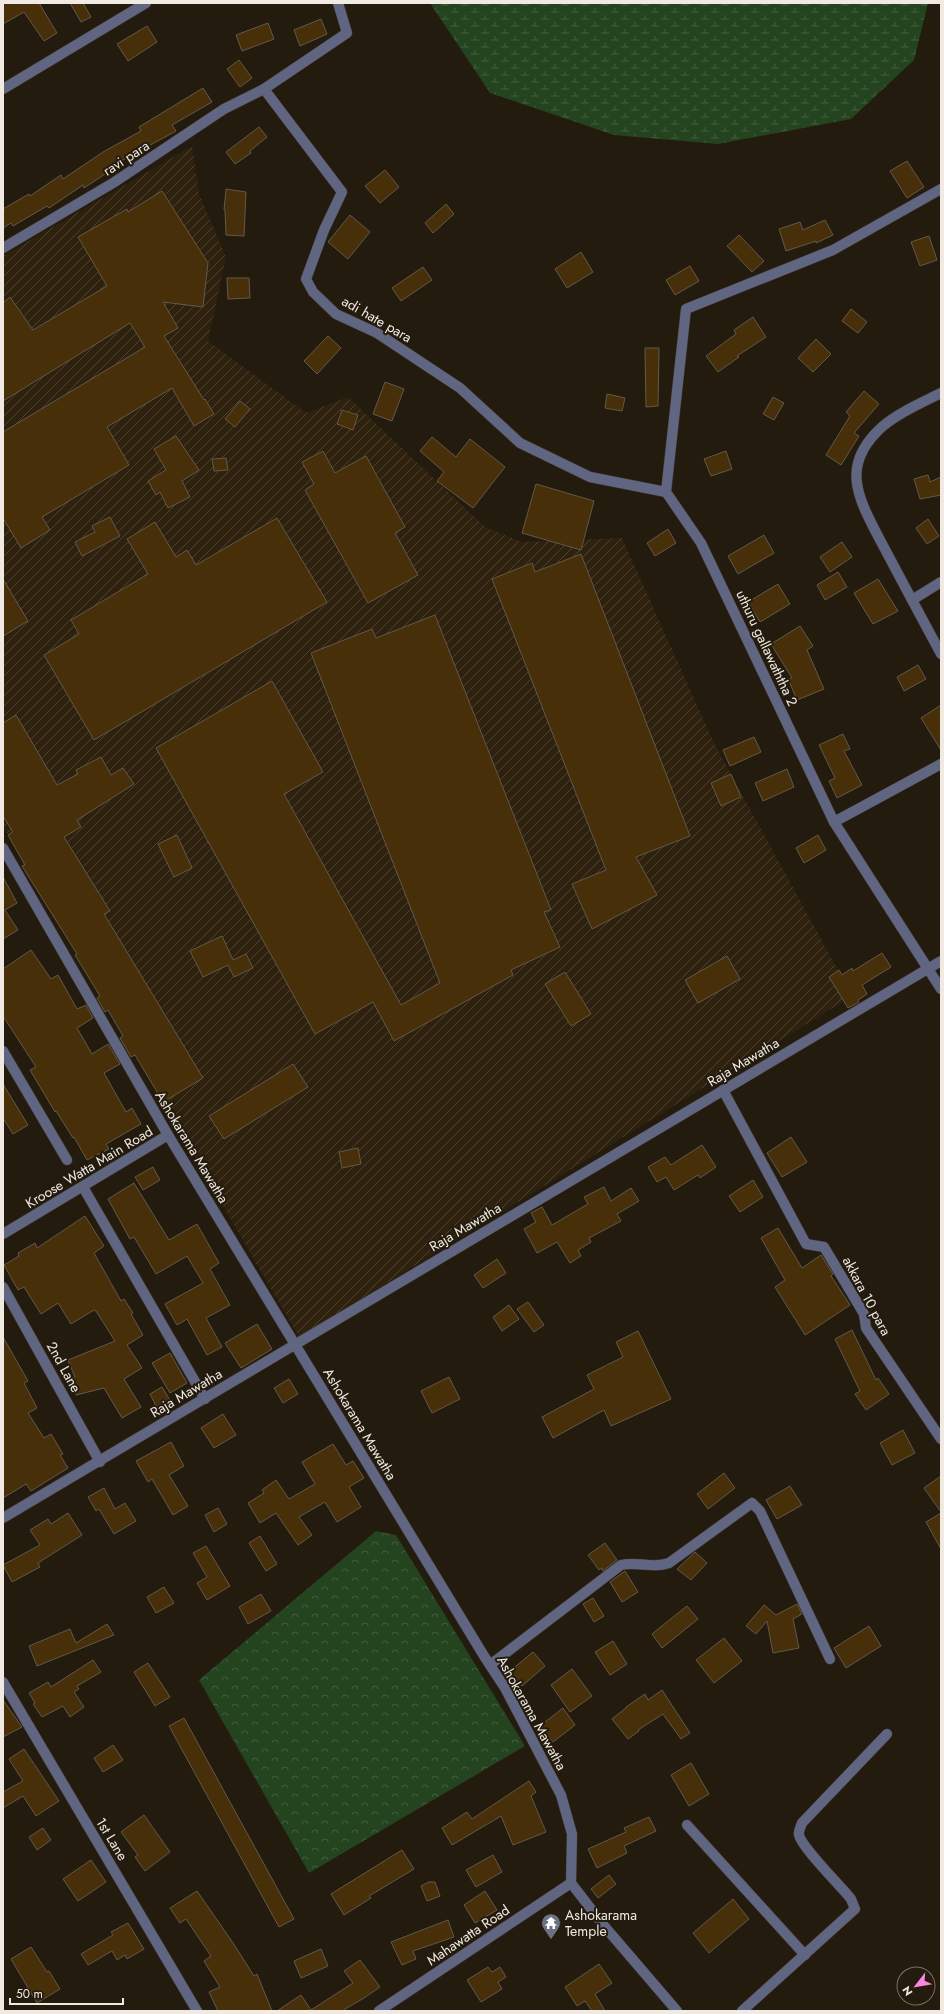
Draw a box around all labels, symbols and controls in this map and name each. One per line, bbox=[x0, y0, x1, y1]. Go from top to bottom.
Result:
street label: ravi para bbox=[99, 136, 153, 180]
street label: adi hate para bbox=[338, 291, 416, 347]
street label: uthuru gallawaththa 2 bbox=[731, 587, 803, 709]
street label: Raja Mawatha bbox=[703, 1033, 783, 1091]
street label: Ashokarama Mawatha bbox=[150, 1087, 234, 1207]
street label: Kroose Watta Main Road bbox=[22, 1121, 156, 1213]
street label: Raja Mawatha bbox=[425, 1198, 505, 1256]
street label: akkara 10 para bbox=[838, 1253, 896, 1339]
street label: 2nd Lane bbox=[42, 1338, 86, 1396]
street label: Raja Mawatha bbox=[146, 1364, 226, 1422]
street label: Ashokarama Mawatha bbox=[318, 1364, 402, 1484]
street label: Ashokarama Mawatha bbox=[492, 1652, 572, 1774]
street label: 1st Lane bbox=[91, 1814, 133, 1864]
street label: Mahawatta Road bbox=[423, 1900, 513, 1970]
place label: Ashokarama Temple bbox=[565, 1905, 637, 1941]
temple icon: Ashokarama Temple bbox=[540, 1912, 562, 1940]
north arrow bbox=[896, 1966, 936, 2006]
scale bar bbox=[10, 1980, 123, 2006]
text: N bbox=[898, 1983, 917, 1999]
text: 50 m bbox=[16, 1985, 43, 2003]

